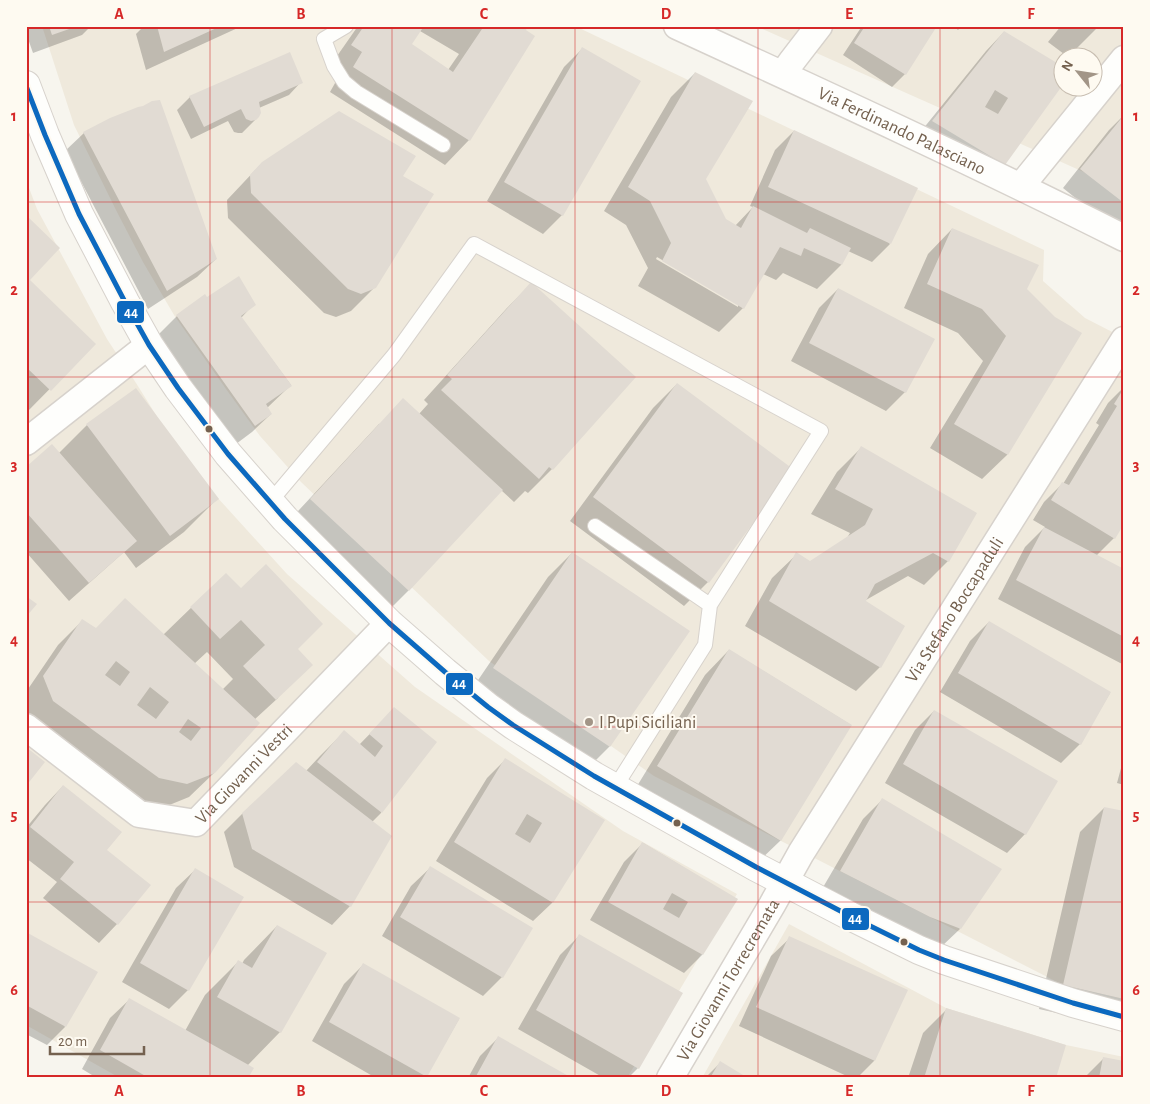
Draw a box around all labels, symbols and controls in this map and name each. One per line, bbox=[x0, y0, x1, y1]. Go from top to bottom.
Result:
text: A bbox=[114, 6, 124, 22]
text: B bbox=[296, 6, 306, 22]
text: C bbox=[480, 6, 489, 22]
text: D bbox=[661, 6, 672, 22]
text: E bbox=[845, 6, 853, 22]
text: F bbox=[1027, 6, 1035, 22]
north arrow bbox=[1052, 48, 1102, 98]
text: N bbox=[1059, 58, 1076, 74]
street label: Via Ferdinando Palasciano bbox=[815, 84, 988, 179]
text: 1 bbox=[11, 108, 17, 124]
text: 1 bbox=[1133, 108, 1139, 124]
text: 2 bbox=[10, 282, 18, 298]
text: 2 bbox=[1132, 282, 1140, 298]
line badge: 44 bbox=[116, 300, 145, 324]
text: 44 bbox=[124, 306, 138, 320]
unlabelled marker bbox=[204, 424, 214, 434]
text: 3 bbox=[11, 457, 18, 473]
text: 3 bbox=[1133, 457, 1140, 473]
street label: Via Stefano Boccapaduli bbox=[903, 534, 1007, 686]
text: 4 bbox=[10, 632, 18, 648]
text: 4 bbox=[1132, 632, 1140, 648]
line badge: 44 bbox=[445, 672, 474, 696]
text: 44 bbox=[452, 677, 466, 691]
place label: I Pupi Siciliani bbox=[599, 714, 696, 732]
marker: I Pupi Siciliani bbox=[583, 716, 595, 728]
street label: Via Giovanni Vestri bbox=[192, 721, 296, 828]
text: 5 bbox=[11, 807, 18, 823]
text: 5 bbox=[1133, 807, 1140, 823]
unlabelled marker bbox=[672, 818, 682, 828]
street label: Via Giovanni Torrecremata bbox=[674, 896, 783, 1064]
line badge: 44 bbox=[841, 907, 870, 931]
text: 44 bbox=[848, 912, 862, 926]
unlabelled marker bbox=[899, 937, 909, 947]
text: 6 bbox=[10, 982, 18, 998]
text: 6 bbox=[1132, 982, 1140, 998]
scale bar bbox=[50, 1024, 144, 1056]
text: 20 m bbox=[58, 1034, 87, 1049]
text: A bbox=[114, 1083, 124, 1099]
text: B bbox=[296, 1083, 306, 1099]
text: C bbox=[480, 1083, 489, 1099]
text: D bbox=[661, 1083, 672, 1099]
text: E bbox=[845, 1083, 853, 1099]
text: F bbox=[1027, 1083, 1035, 1099]

